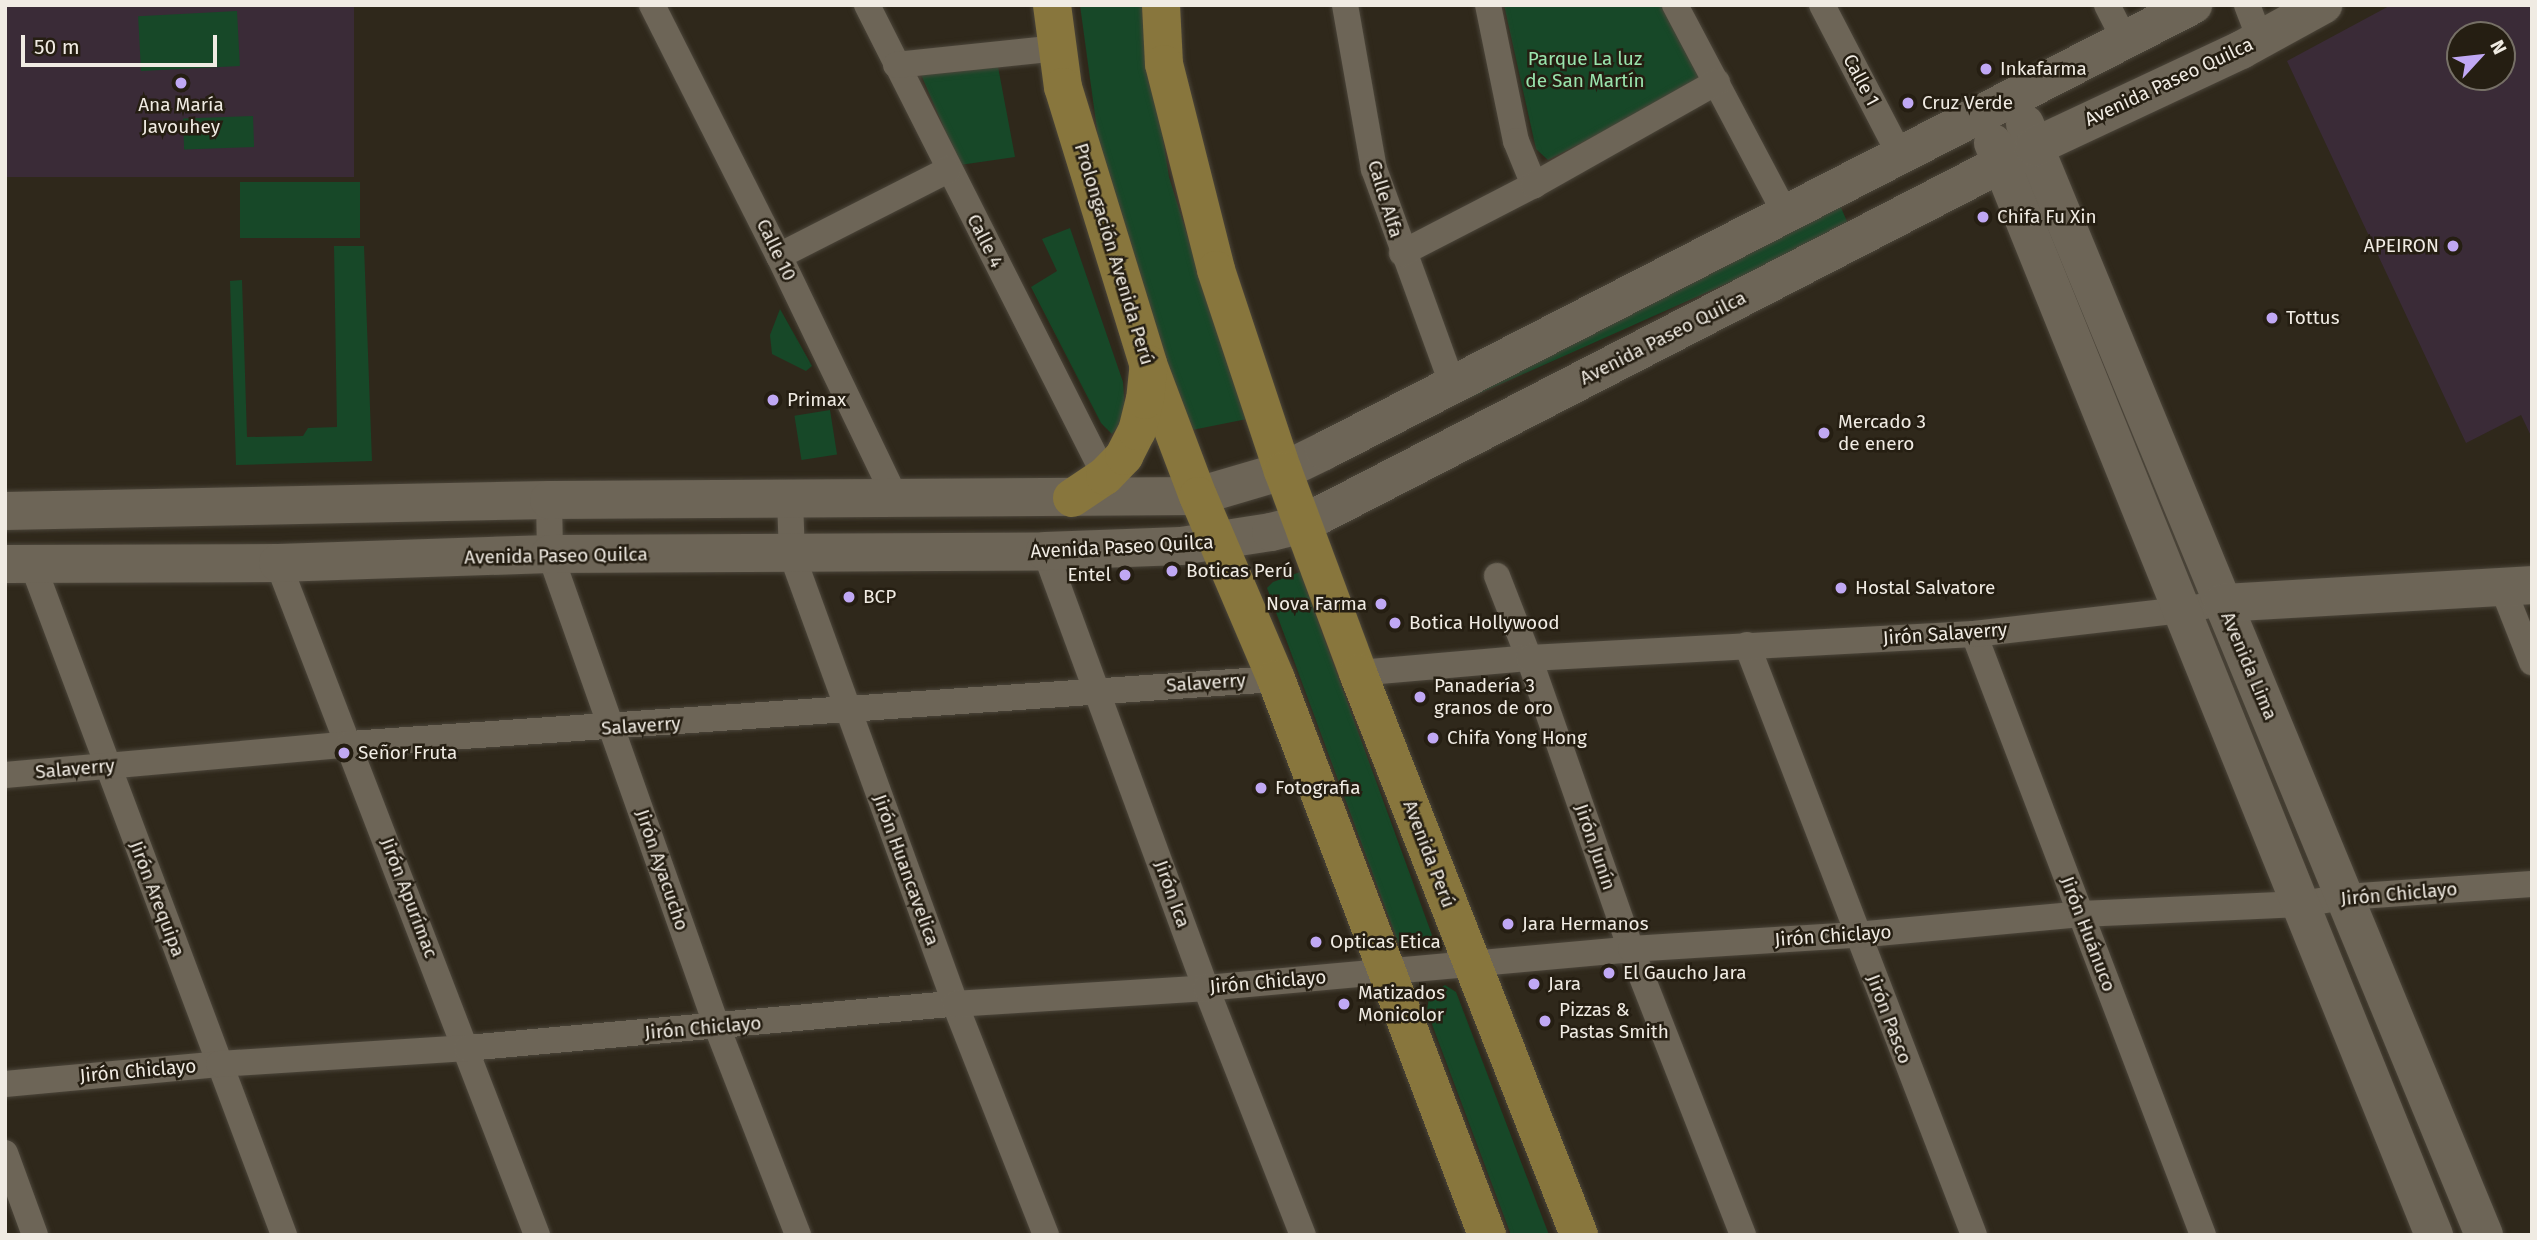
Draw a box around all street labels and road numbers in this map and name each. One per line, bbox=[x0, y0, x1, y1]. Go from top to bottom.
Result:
street label: Avenida Paseo Quilca bbox=[2081, 33, 2257, 131]
street label: Calle 1 bbox=[1838, 50, 1884, 110]
street label: Prolongación Avenida Perú bbox=[1069, 140, 1159, 368]
street label: Calle Alfa bbox=[1362, 158, 1408, 240]
street label: Calle 4 bbox=[962, 210, 1008, 272]
street label: Calle 10 bbox=[751, 215, 801, 285]
street label: Avenida Paseo Quilca bbox=[1576, 286, 1750, 390]
street label: Avenida Paseo Quilca bbox=[1030, 531, 1214, 563]
street label: Avenida Paseo Quilca bbox=[464, 543, 648, 569]
street label: Avenida Lima bbox=[2216, 609, 2282, 723]
street label: Jirón Salaverry bbox=[1882, 618, 2008, 650]
street label: Salaverry bbox=[1165, 669, 1247, 697]
street label: Salaverry bbox=[600, 712, 682, 740]
street label: Salaverry bbox=[34, 754, 116, 784]
street label: Jirón Huancavelica bbox=[868, 791, 944, 949]
street label: Avenida Perú bbox=[1398, 797, 1460, 911]
street label: Jirón Junín bbox=[1570, 801, 1620, 893]
street label: Jirón Ayacucho bbox=[631, 806, 693, 934]
street label: Jirón Apurímac bbox=[376, 835, 442, 961]
street label: Jirón Arequipa bbox=[124, 838, 190, 960]
street label: Jirón Ica bbox=[1149, 857, 1195, 931]
street label: Jirón Huánuco bbox=[2056, 873, 2120, 995]
street label: Jirón Chiclayo bbox=[2340, 878, 2458, 910]
street label: Jirón Chiclayo bbox=[1774, 921, 1892, 951]
street label: Jirón Chiclayo bbox=[1209, 966, 1327, 998]
street label: Jirón Pasco bbox=[1862, 971, 1916, 1067]
street label: Jirón Chiclayo bbox=[644, 1012, 762, 1044]
street label: Jirón Chiclayo bbox=[79, 1055, 197, 1087]

